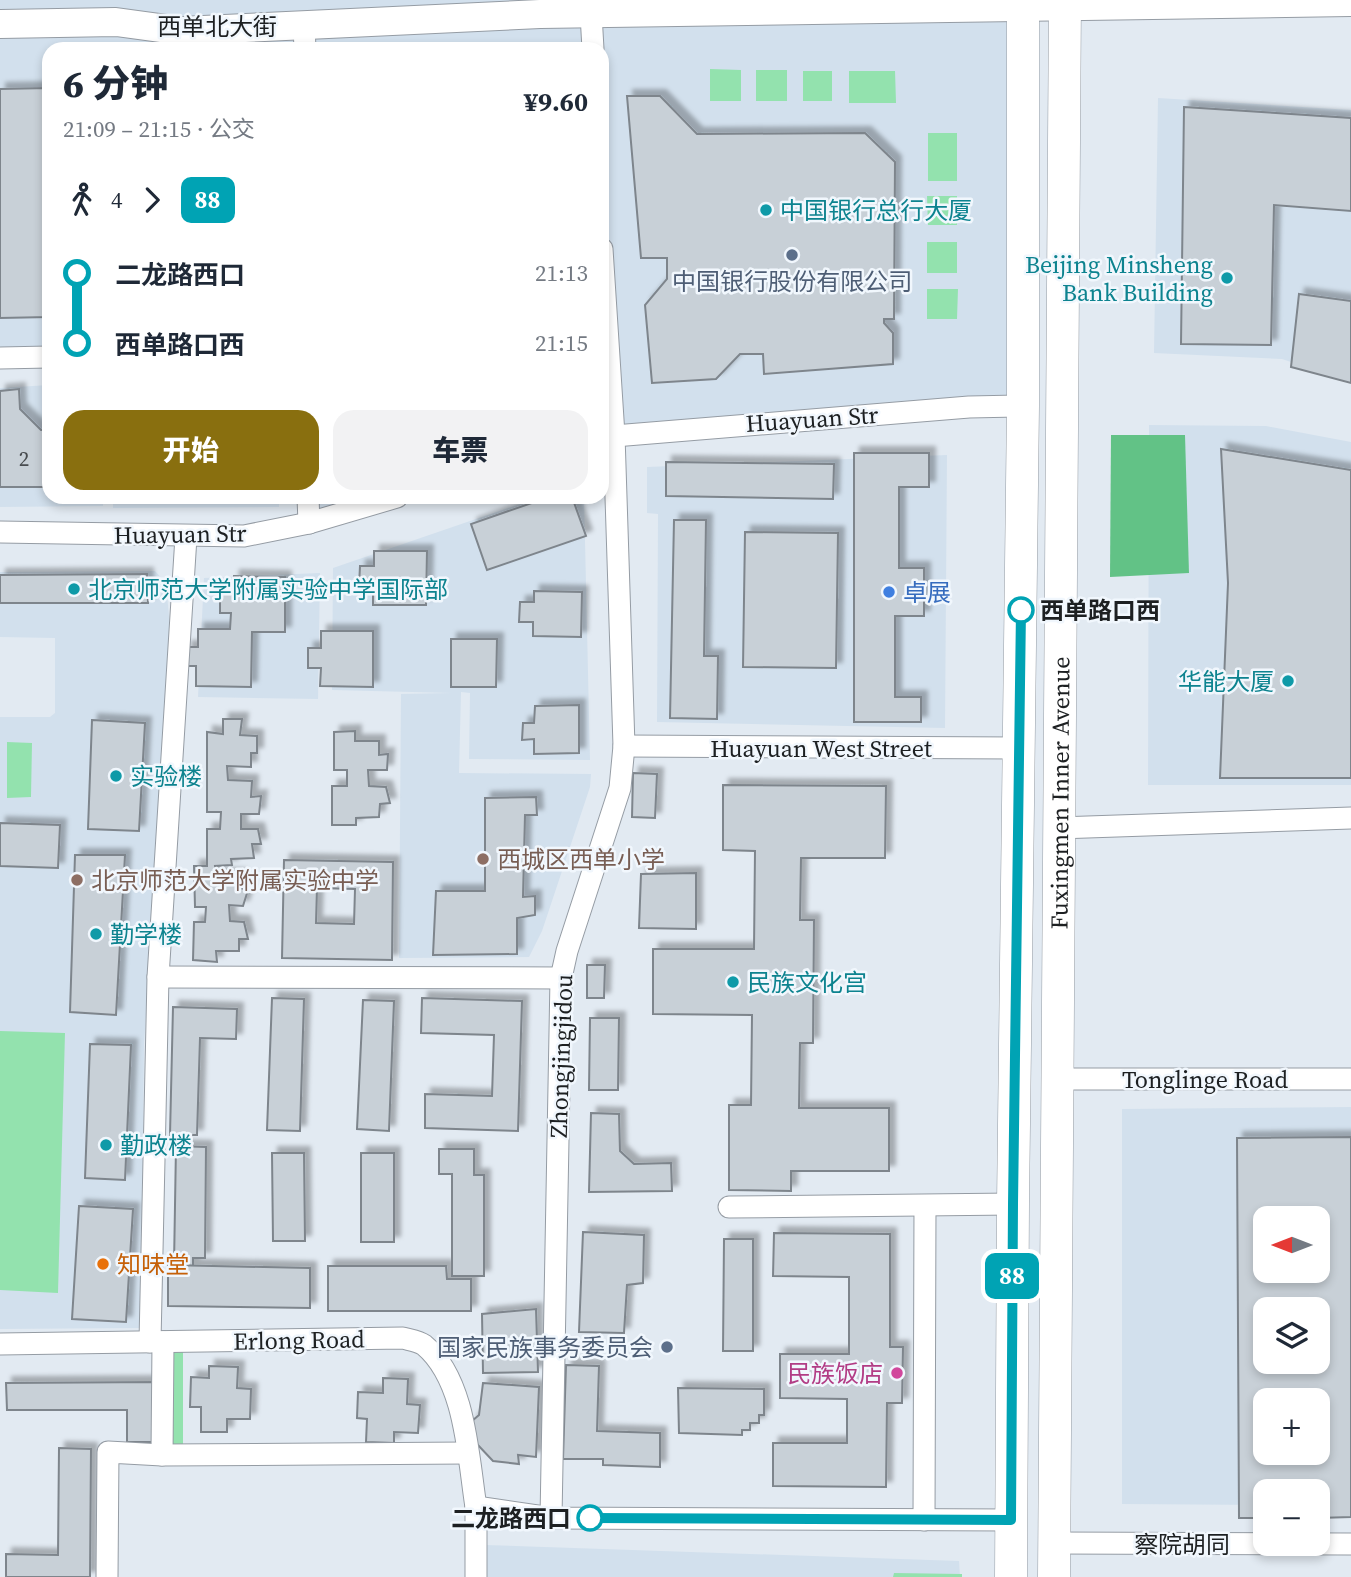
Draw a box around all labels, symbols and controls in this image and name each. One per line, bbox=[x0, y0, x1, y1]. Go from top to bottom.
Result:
street label: 西单北大街 bbox=[157, 10, 277, 43]
text: 6 分钟 bbox=[63, 58, 168, 110]
text: ¥9.60 bbox=[524, 84, 588, 120]
text: 21:09 – 21:15 · 公交 bbox=[63, 113, 255, 145]
icon: walk bbox=[63, 181, 101, 219]
icon: forward bbox=[133, 181, 171, 219]
text: 88 bbox=[195, 183, 221, 216]
text: 4 bbox=[111, 184, 123, 216]
place label: 中国银行总行大厦 bbox=[780, 194, 972, 227]
marker: 中国银行总行大厦 bbox=[758, 202, 774, 218]
marker: 中国银行股份有限公司 bbox=[784, 247, 800, 263]
place label: Beijing Minsheng Bank Building bbox=[1025, 248, 1213, 309]
text: 二龙路西口 bbox=[115, 257, 245, 293]
text: 21:13 bbox=[535, 257, 588, 289]
place label: 中国银行股份有限公司 bbox=[672, 265, 912, 298]
marker: Beijing Minsheng Bank Building bbox=[1219, 270, 1235, 286]
text: 西单路口西 bbox=[115, 327, 245, 363]
text: 21:15 bbox=[535, 327, 588, 359]
street label: Huayuan Str bbox=[745, 398, 879, 440]
button: 开始 bbox=[63, 410, 319, 490]
button: 车票 bbox=[333, 410, 588, 490]
house number: 2 bbox=[19, 444, 29, 473]
street label: Huayuan Str bbox=[113, 516, 247, 552]
place label: 北京师范大学附属实验中学国际部 bbox=[88, 573, 448, 606]
place label: 卓展 bbox=[903, 576, 951, 609]
marker: 北京师范大学附属实验中学国际部 bbox=[66, 581, 82, 597]
marker: 卓展 bbox=[881, 584, 897, 600]
place label: 西单路口西 bbox=[1040, 594, 1160, 627]
marker: 西单路口西 bbox=[1008, 597, 1034, 623]
street label: Fuxingmen Inner Avenue bbox=[1042, 656, 1077, 930]
place label: 华能大厦 bbox=[1178, 665, 1274, 698]
marker: 华能大厦 bbox=[1280, 673, 1296, 689]
street label: Huayuan West Street bbox=[710, 732, 932, 765]
place label: 实验楼 bbox=[130, 760, 202, 793]
marker: 实验楼 bbox=[108, 768, 124, 784]
place label: 西城区西单小学 bbox=[497, 843, 665, 876]
marker: 西城区西单小学 bbox=[475, 851, 491, 867]
place label: 北京师范大学附属实验中学 bbox=[91, 864, 379, 897]
marker: 北京师范大学附属实验中学 bbox=[69, 872, 85, 888]
place label: 勤学楼 bbox=[110, 918, 182, 951]
marker: 勤学楼 bbox=[88, 926, 104, 942]
place label: 民族文化宫 bbox=[747, 966, 867, 999]
street label: Zhongjingjidou bbox=[542, 973, 580, 1139]
marker: 民族文化宫 bbox=[725, 974, 741, 990]
street label: Tonglinge Road bbox=[1122, 1063, 1288, 1096]
place label: 勤政楼 bbox=[120, 1129, 192, 1162]
marker: 勤政楼 bbox=[98, 1137, 114, 1153]
north arrow bbox=[1253, 1206, 1330, 1283]
map controls bbox=[1253, 1206, 1330, 1556]
place label: 知味堂 bbox=[117, 1248, 189, 1281]
line badge: 88 bbox=[981, 1253, 1044, 1299]
marker: 知味堂 bbox=[95, 1256, 111, 1272]
text: 88 bbox=[999, 1259, 1025, 1292]
button: layers bbox=[1253, 1297, 1330, 1374]
street label: Erlong Road bbox=[233, 1322, 365, 1358]
place label: 国家民族事务委员会 bbox=[437, 1331, 653, 1364]
marker: 国家民族事务委员会 bbox=[659, 1339, 675, 1355]
place label: 民族饭店 bbox=[787, 1357, 883, 1390]
marker: 民族饭店 bbox=[889, 1365, 905, 1381]
button: + bbox=[1253, 1388, 1330, 1465]
button: − bbox=[1253, 1479, 1330, 1556]
place label: 二龙路西口 bbox=[451, 1502, 571, 1535]
marker: 二龙路西口 bbox=[577, 1505, 603, 1531]
street label: 察院胡同 bbox=[1134, 1528, 1230, 1561]

